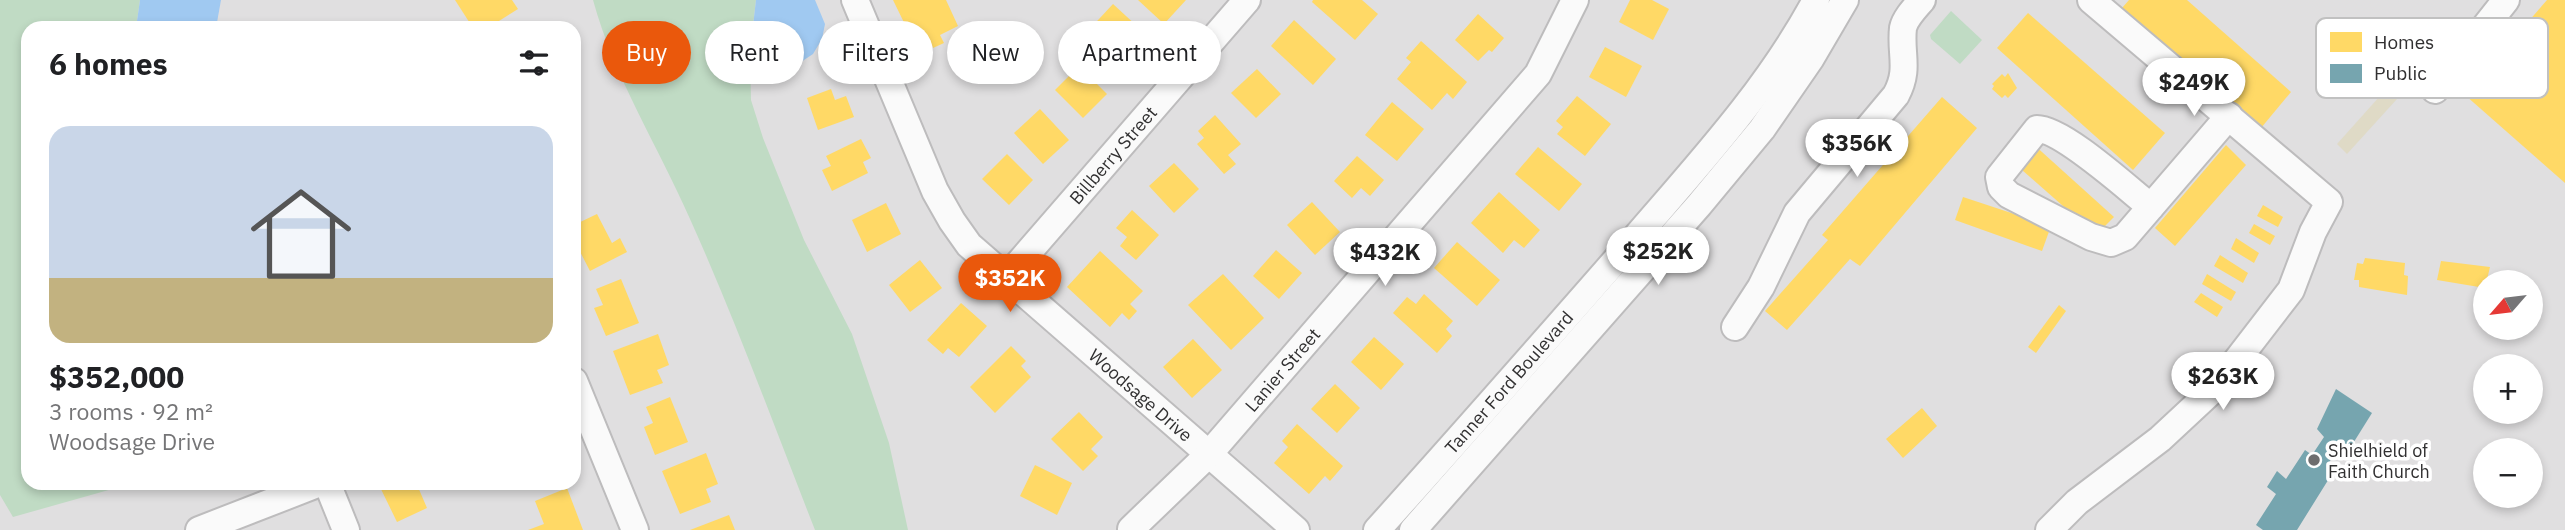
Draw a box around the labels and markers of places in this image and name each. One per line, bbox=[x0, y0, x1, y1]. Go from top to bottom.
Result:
pin: $249K bbox=[2145, 58, 2243, 118]
pin: $356K bbox=[1808, 120, 1906, 179]
pin: $252K bbox=[1609, 228, 1707, 287]
pin: $432K bbox=[1336, 229, 1434, 288]
pin: $352K bbox=[961, 254, 1059, 314]
pin: $263K bbox=[2174, 352, 2272, 412]
place label: Shielhield of Faith Church bbox=[2328, 439, 2430, 483]
marker: Shielhield of Faith Church bbox=[2306, 452, 2322, 468]

